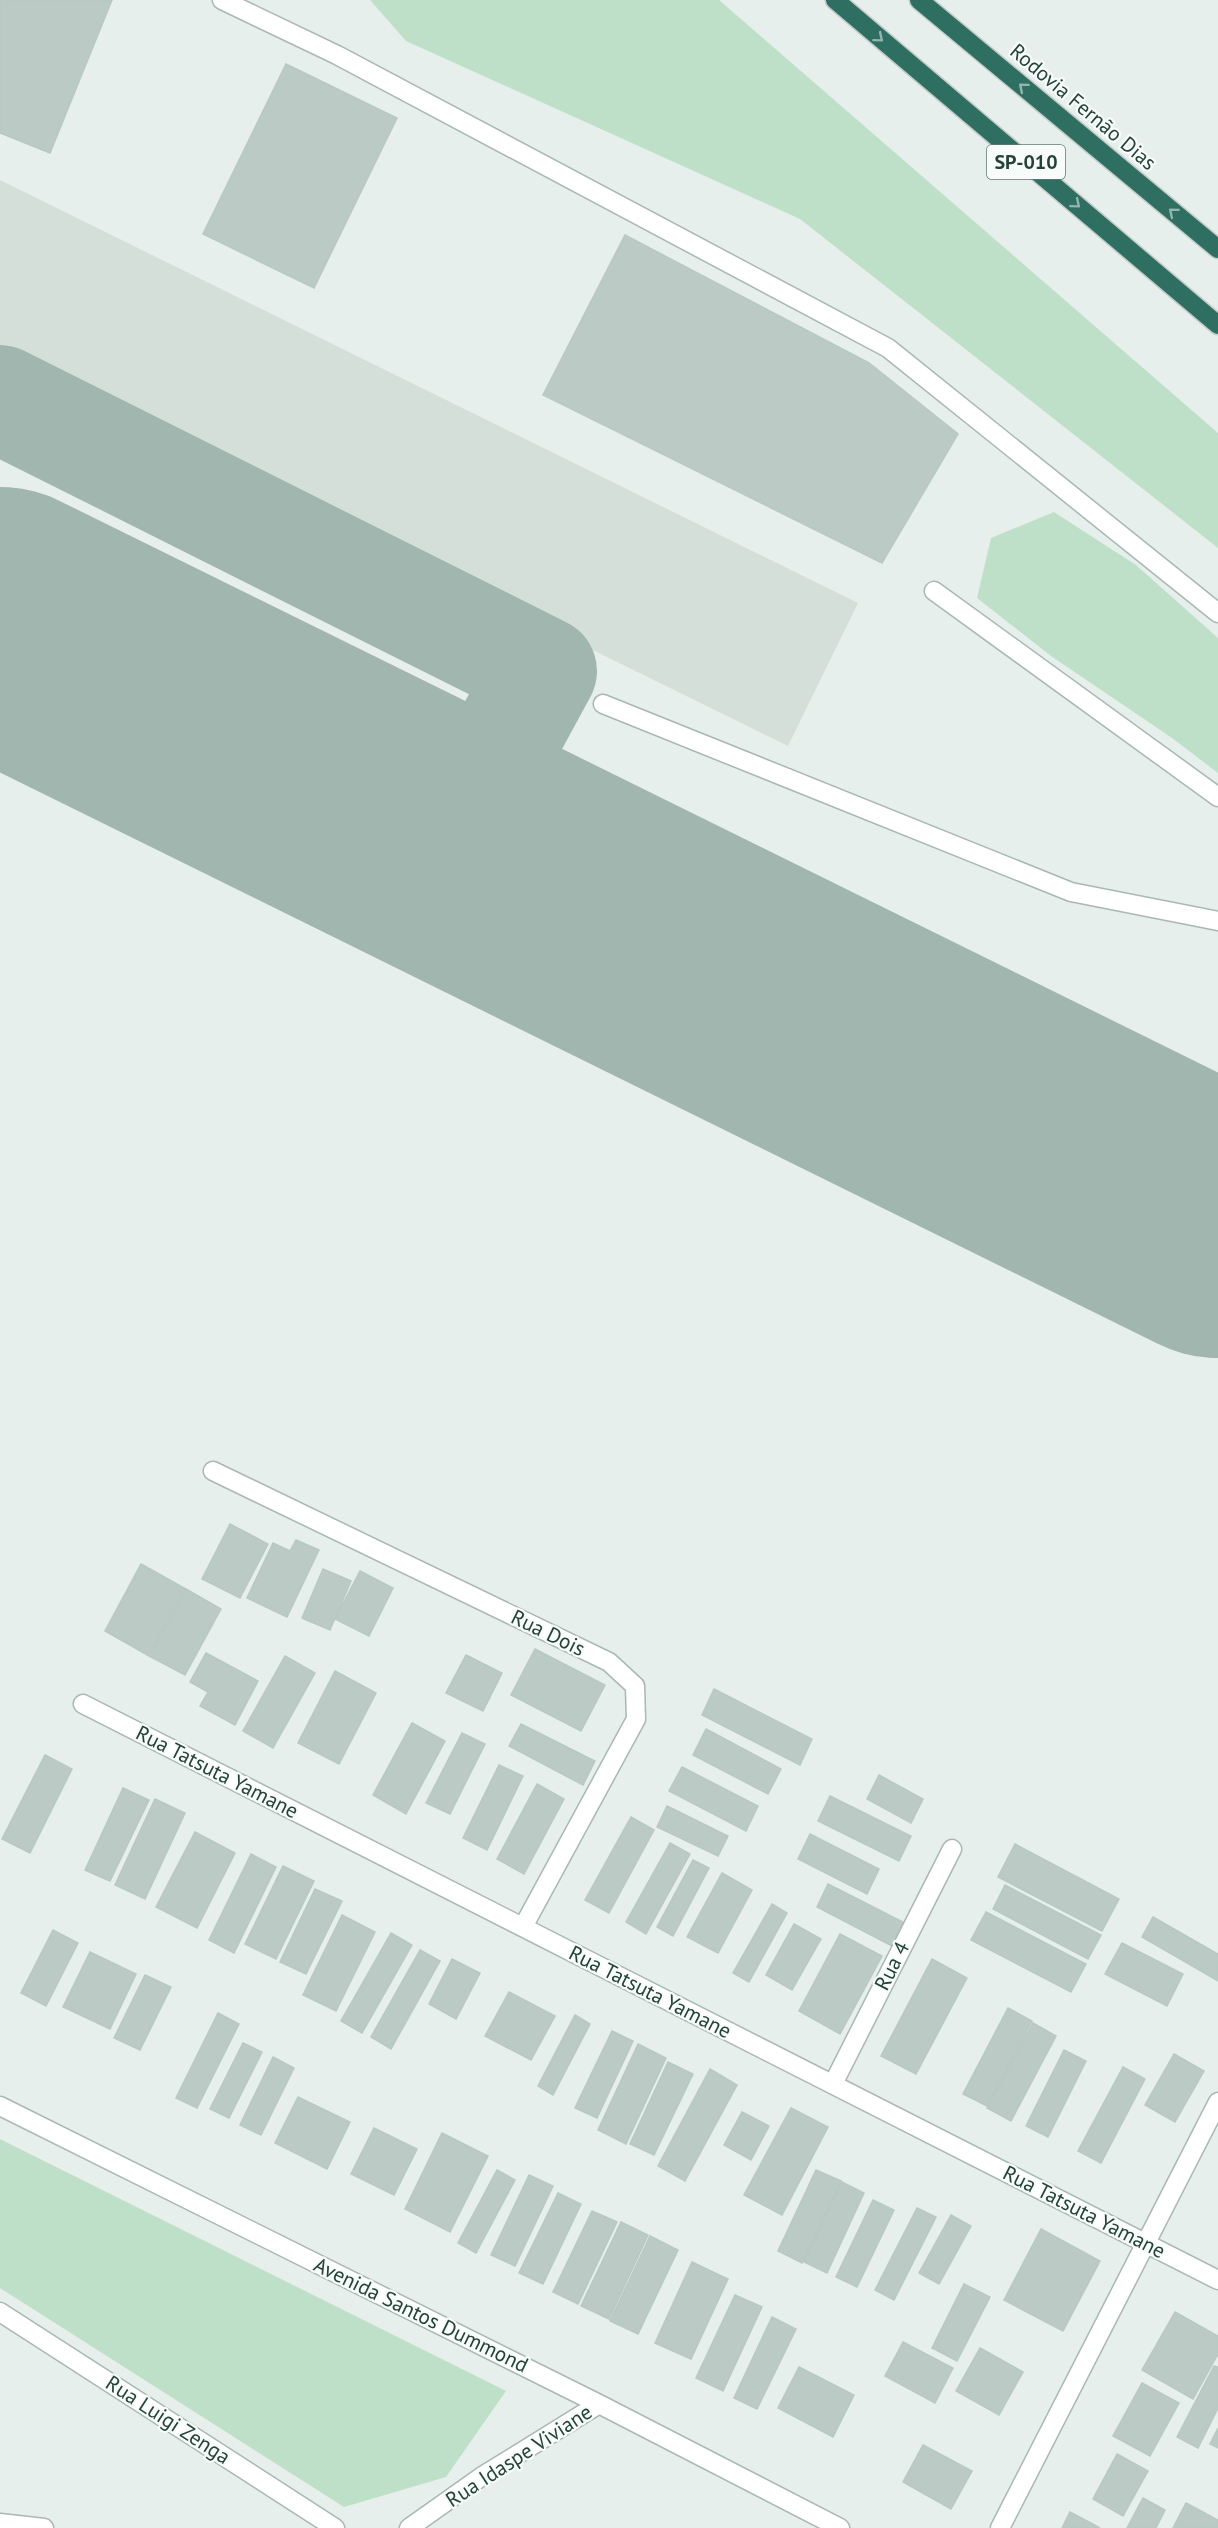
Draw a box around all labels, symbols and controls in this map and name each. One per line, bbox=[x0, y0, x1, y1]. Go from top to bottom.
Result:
one-way arrow bbox=[872, 31, 883, 42]
street label: Rodovia Fernão Dias bbox=[1005, 38, 1162, 176]
one-way arrow bbox=[1019, 83, 1030, 94]
road number: SP-010 bbox=[987, 145, 1065, 179]
one-way arrow bbox=[1069, 197, 1080, 208]
one-way arrow bbox=[1169, 208, 1180, 219]
street label: Rua Dois bbox=[507, 1603, 590, 1662]
street label: Rua Tatsuta Yamane bbox=[131, 1719, 303, 1824]
street label: Rua 4 bbox=[868, 1937, 915, 1995]
street label: Rua Tatsuta Yamane bbox=[564, 1939, 736, 2044]
street label: Rua Tatsuta Yamane bbox=[998, 2159, 1170, 2264]
street label: Avenida Santos Dummond bbox=[310, 2251, 533, 2378]
street label: Rua Luigi Zenga bbox=[101, 2369, 236, 2470]
street label: Rua Idaspe Viviane bbox=[440, 2398, 597, 2513]

